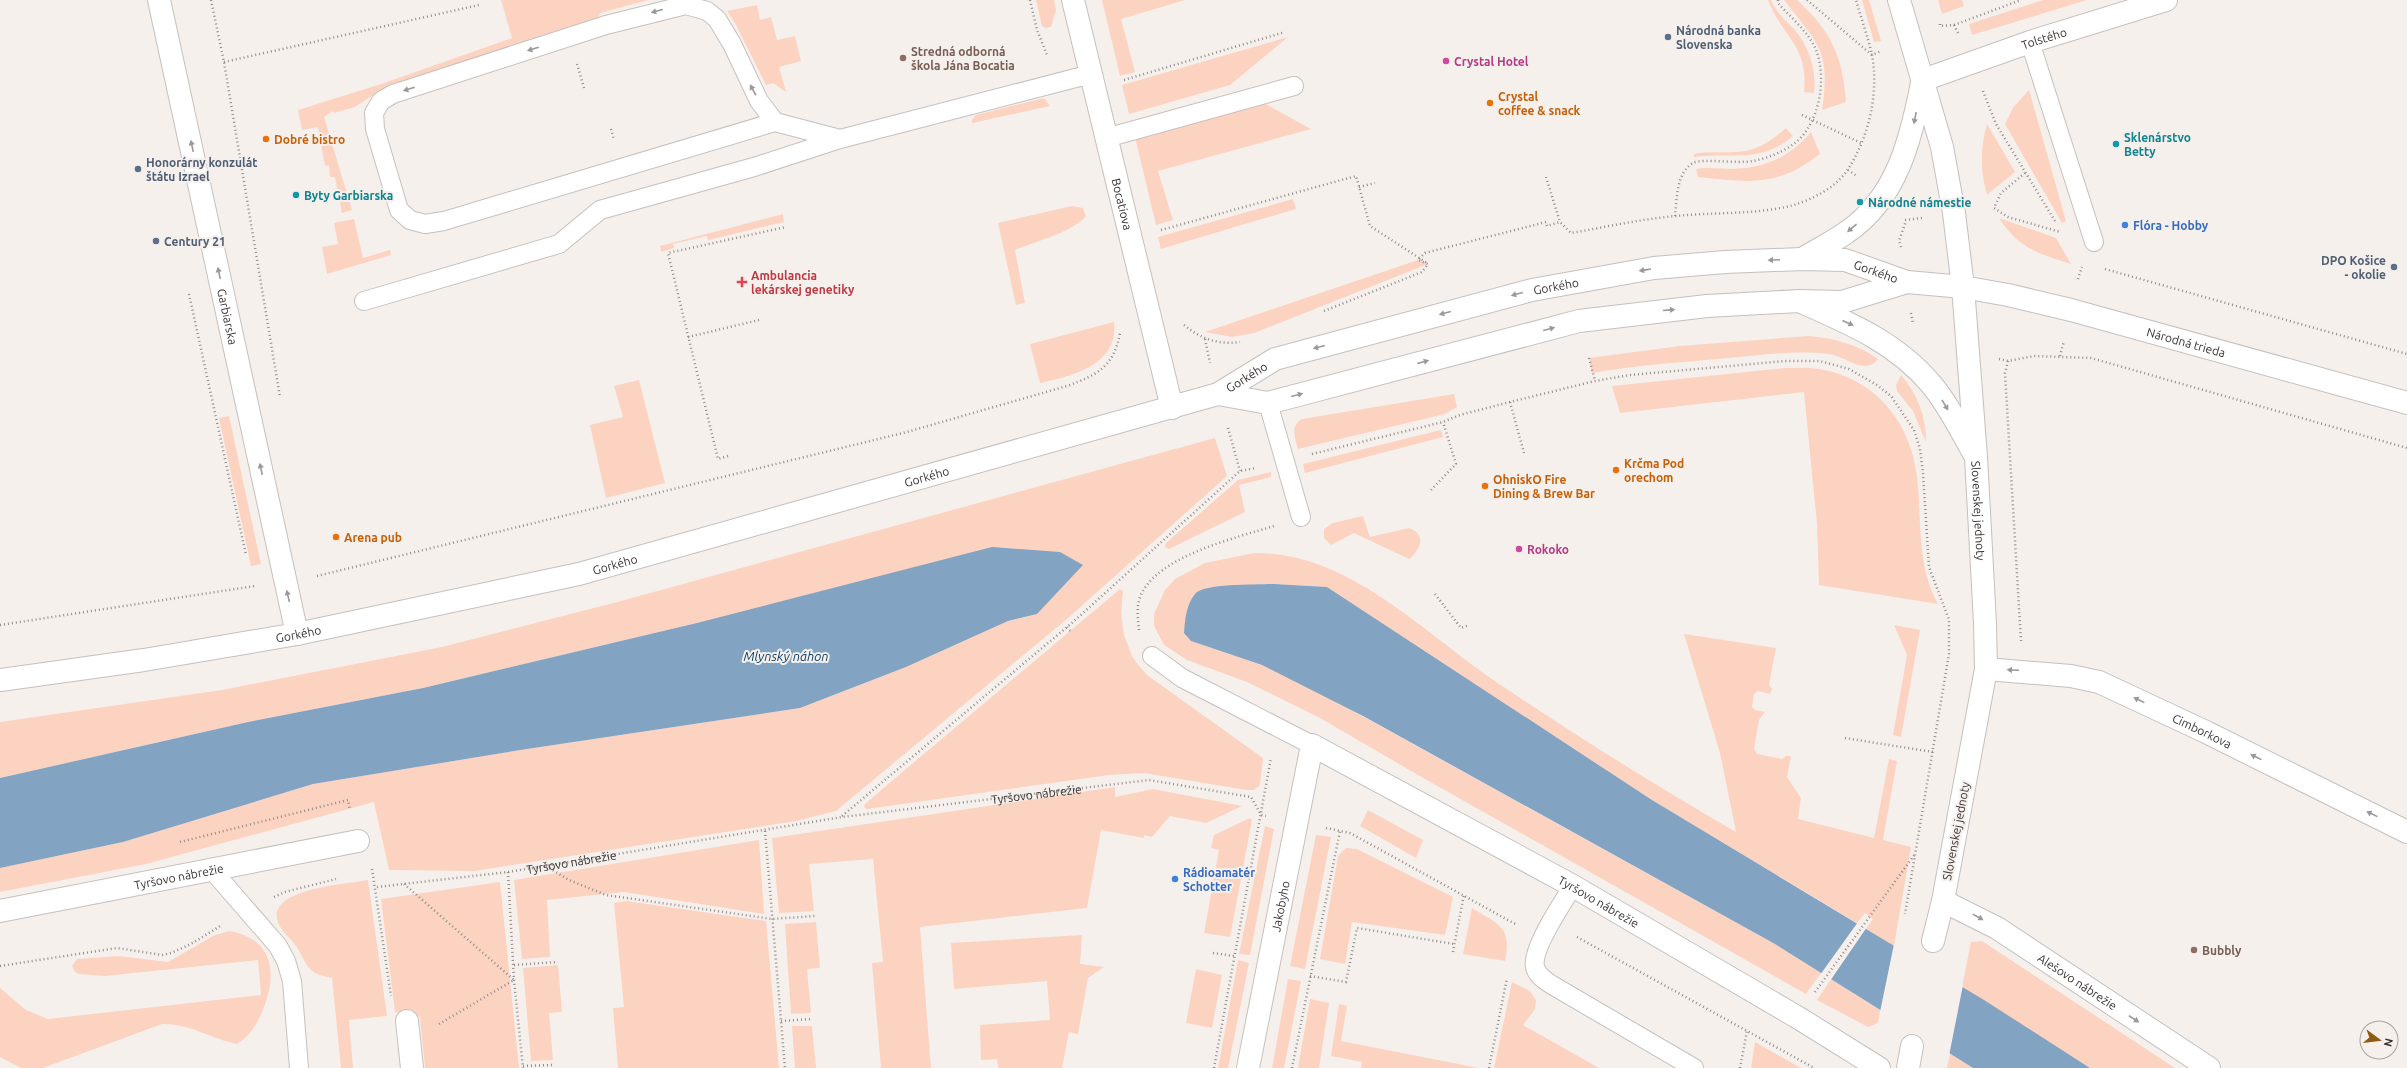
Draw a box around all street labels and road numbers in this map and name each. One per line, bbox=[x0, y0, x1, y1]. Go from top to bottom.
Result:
street label: Tolstého bbox=[2019, 25, 2068, 51]
street label: Bocatiova bbox=[1110, 177, 1135, 231]
street label: Gorkého bbox=[1852, 257, 1900, 285]
street label: Gorkého bbox=[1532, 275, 1580, 296]
street label: Garbiarska bbox=[216, 287, 240, 346]
street label: Národná trieda bbox=[2145, 325, 2227, 359]
street label: Gorkého bbox=[1223, 359, 1269, 394]
street label: Slovenskej jednoty bbox=[1970, 460, 1988, 561]
street label: Gorkého bbox=[903, 464, 950, 489]
street label: Gorkého bbox=[591, 551, 639, 576]
street label: Gorkého bbox=[275, 623, 322, 644]
street label: Cimborkova bbox=[2171, 711, 2234, 750]
street label: Slovenskej jednoty bbox=[1940, 780, 1972, 881]
street label: Tyršovo nábrežie bbox=[990, 782, 1082, 805]
street label: Tyršovo nábrežie bbox=[525, 848, 617, 875]
street label: Tyršovo nábrežie bbox=[133, 861, 225, 891]
street label: Tyršovo nábrežie bbox=[1556, 873, 1642, 930]
street label: Jakobyho bbox=[1269, 880, 1291, 933]
street label: Alešovo nábrežie bbox=[2036, 951, 2119, 1012]

